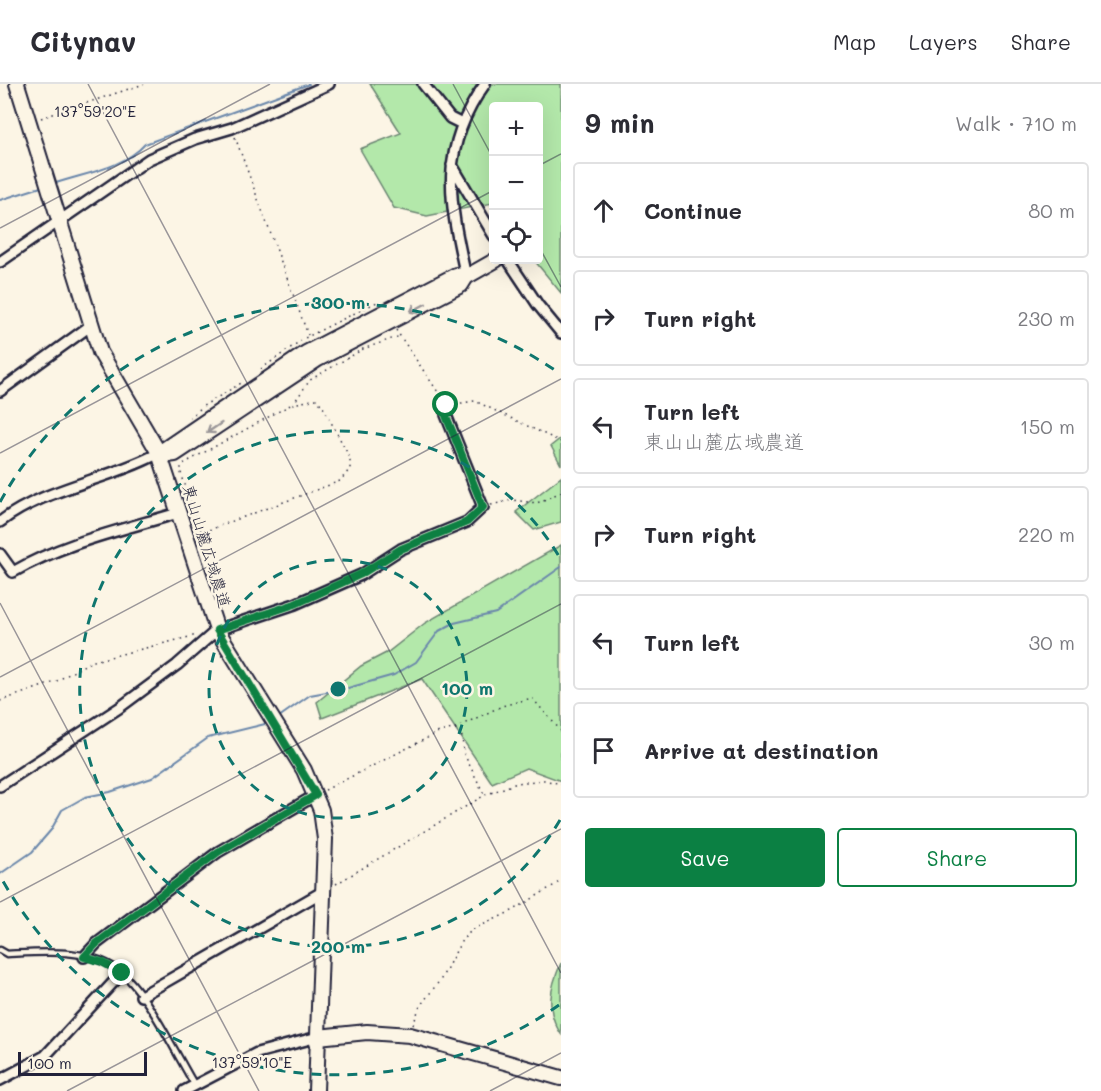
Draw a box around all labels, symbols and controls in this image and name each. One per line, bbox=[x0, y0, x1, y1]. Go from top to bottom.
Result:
text: Citynav bbox=[30, 23, 136, 59]
text: Map bbox=[833, 28, 876, 55]
text: Layers bbox=[909, 28, 978, 55]
text: Share bbox=[1011, 28, 1071, 55]
text: 137°59'20"E bbox=[54, 101, 136, 121]
map controls bbox=[489, 102, 543, 264]
button: + bbox=[489, 102, 543, 156]
text: 9 min bbox=[585, 106, 654, 140]
text: Walk · 710 m bbox=[955, 110, 1077, 136]
button: − bbox=[489, 156, 543, 210]
icon: ahead bbox=[587, 194, 620, 227]
text: Continue bbox=[644, 196, 742, 225]
text: 80 m bbox=[1028, 197, 1075, 223]
button: locate bbox=[489, 210, 543, 264]
text: 300 m bbox=[311, 290, 365, 314]
one-way arrow bbox=[410, 302, 427, 314]
icon: right bbox=[587, 302, 620, 335]
text: Turn right bbox=[644, 304, 756, 333]
text: 230 m bbox=[1017, 305, 1075, 331]
route start bbox=[432, 391, 458, 417]
text: Turn left bbox=[644, 397, 740, 426]
icon: left bbox=[587, 410, 620, 443]
text: 150 m bbox=[1020, 413, 1075, 439]
one-way arrow bbox=[206, 422, 223, 434]
text: 東山山麓広域農道 bbox=[644, 428, 804, 454]
street label: 東山山麓広域農道 bbox=[179, 482, 236, 610]
icon: right bbox=[587, 518, 620, 551]
text: Turn right bbox=[644, 520, 756, 549]
text: 220 m bbox=[1018, 521, 1075, 547]
icon: left bbox=[587, 626, 620, 659]
text: Turn left bbox=[644, 628, 740, 657]
text: 30 m bbox=[1029, 629, 1075, 655]
text: 100 m bbox=[441, 676, 493, 700]
centre of rings bbox=[328, 679, 348, 699]
icon: arrive bbox=[587, 734, 620, 767]
text: Arrive at destination bbox=[644, 736, 879, 765]
button: Save bbox=[585, 828, 825, 887]
button: Share bbox=[837, 828, 1077, 887]
text: 200 m bbox=[311, 934, 365, 958]
route end bbox=[108, 959, 134, 985]
scale bar bbox=[18, 1049, 147, 1076]
text: 100 m bbox=[27, 1052, 72, 1073]
text: 137°59'10"E bbox=[212, 1052, 293, 1072]

